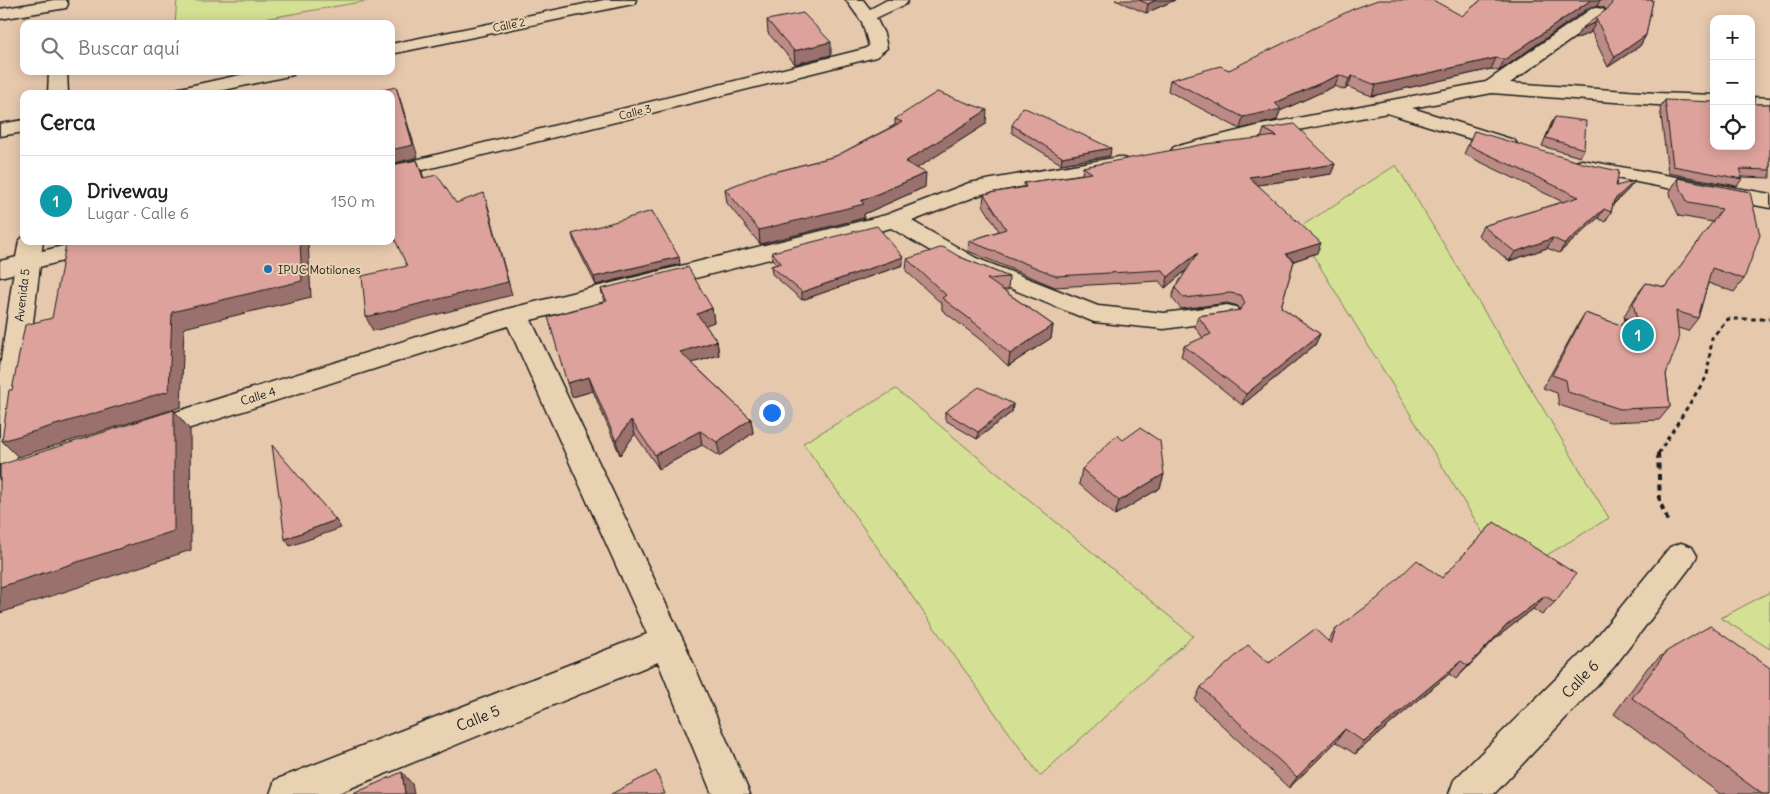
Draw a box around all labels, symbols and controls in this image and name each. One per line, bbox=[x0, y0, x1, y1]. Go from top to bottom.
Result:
street label: Calle 2 bbox=[491, 15, 527, 35]
map controls bbox=[1710, 15, 1755, 150]
button: + bbox=[1710, 15, 1755, 60]
search box bbox=[20, 20, 395, 75]
icon: search bbox=[38, 34, 66, 62]
text: Buscar aquí bbox=[78, 36, 179, 60]
button: − bbox=[1710, 60, 1755, 105]
street label: Calle 3 bbox=[617, 101, 653, 123]
button: locate bbox=[1710, 105, 1755, 150]
text: Cerca bbox=[40, 109, 95, 136]
text: Driveway bbox=[87, 179, 168, 203]
text: 1 bbox=[53, 191, 59, 211]
text: 150 m bbox=[331, 191, 375, 211]
text: Lugar · Calle 6 bbox=[87, 203, 189, 223]
place label: IPUC Motilones bbox=[278, 262, 361, 277]
marker: IPUC Motilones bbox=[262, 263, 274, 275]
street label: Avenida 5 bbox=[11, 268, 33, 322]
pin: 1 bbox=[1622, 316, 1654, 354]
street label: Calle 4 bbox=[238, 384, 278, 408]
your location bbox=[759, 400, 785, 426]
street label: Calle 6 bbox=[1557, 656, 1603, 702]
street label: Calle 5 bbox=[453, 701, 503, 735]

